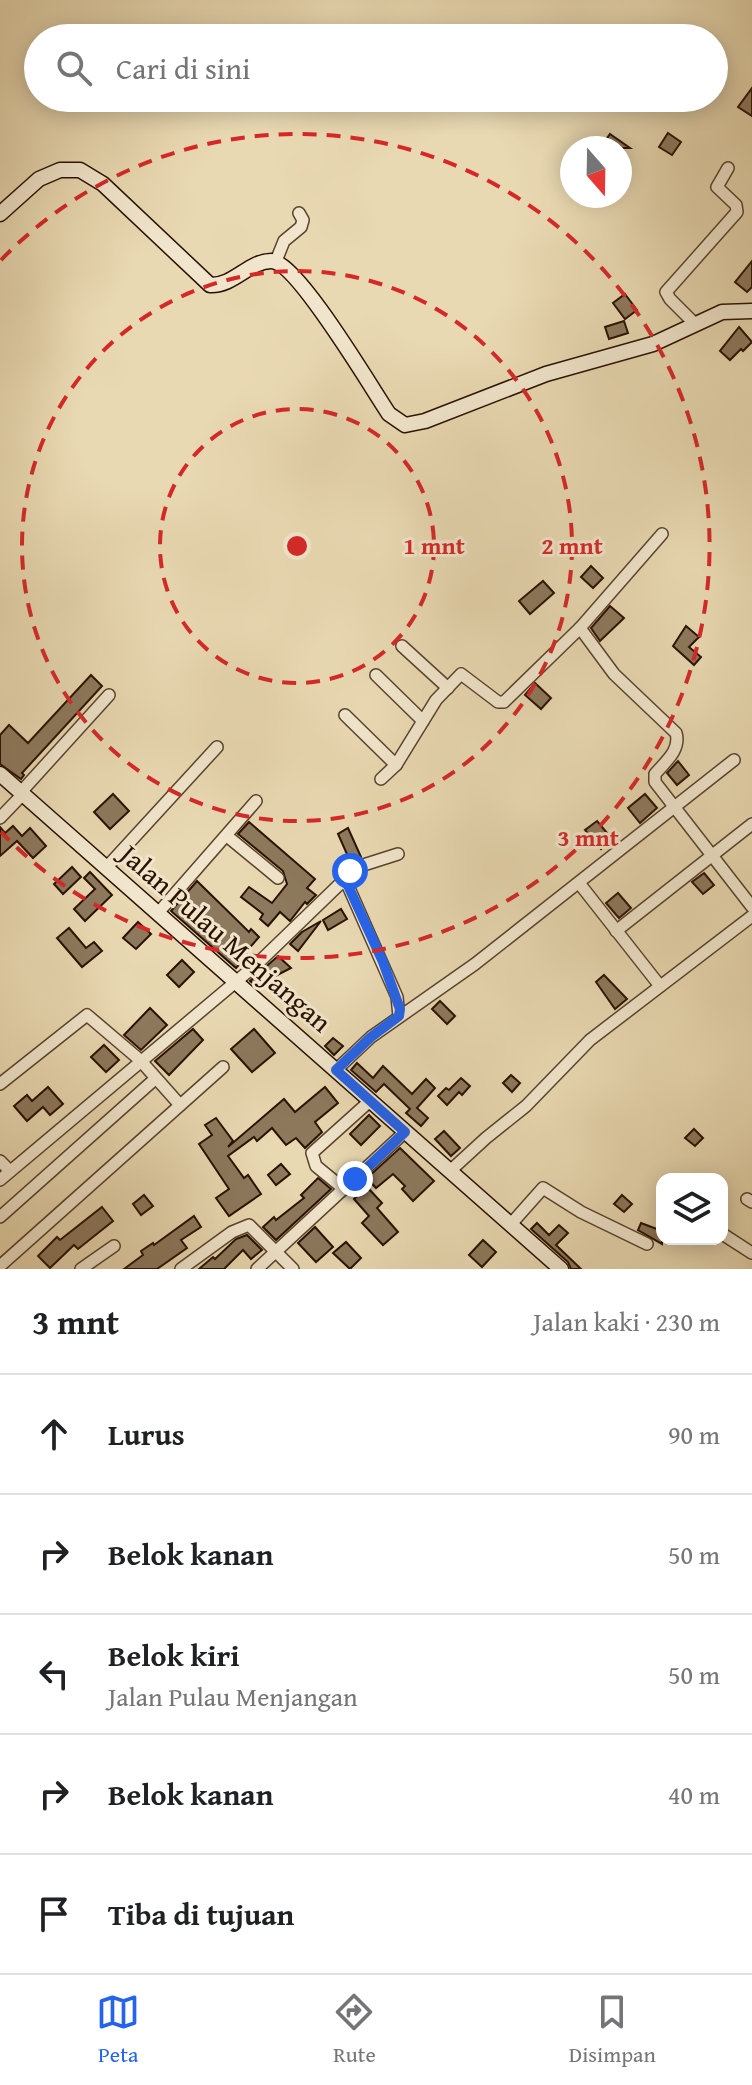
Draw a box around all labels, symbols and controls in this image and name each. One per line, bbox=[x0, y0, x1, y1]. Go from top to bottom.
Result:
search box bbox=[24, 24, 728, 112]
icon: search bbox=[52, 46, 96, 90]
text: Cari di sini bbox=[116, 46, 251, 90]
north arrow bbox=[560, 136, 632, 208]
text: 1 mnt bbox=[403, 528, 465, 563]
text: 2 mnt bbox=[541, 528, 603, 563]
centre of rings bbox=[283, 532, 311, 560]
text: 3 mnt bbox=[557, 820, 619, 855]
street label: Jalan Pulau Menjangan bbox=[109, 832, 341, 1041]
route start bbox=[332, 853, 368, 889]
route end bbox=[337, 1161, 373, 1197]
map controls bbox=[656, 1173, 728, 1245]
button: layers bbox=[656, 1173, 728, 1245]
text: 3 mnt bbox=[32, 1297, 119, 1346]
text: Jalan kaki · 230 m bbox=[533, 1302, 720, 1341]
icon: ahead bbox=[32, 1412, 76, 1456]
text: Lurus bbox=[108, 1412, 185, 1456]
text: 90 m bbox=[668, 1415, 720, 1454]
icon: right bbox=[32, 1532, 76, 1576]
text: Belok kanan bbox=[108, 1532, 273, 1576]
text: 50 m bbox=[668, 1535, 720, 1574]
text: Belok kiri bbox=[108, 1633, 240, 1677]
icon: left bbox=[32, 1652, 76, 1696]
text: 50 m bbox=[668, 1655, 720, 1694]
text: Jalan Pulau Menjangan bbox=[108, 1677, 358, 1716]
icon: right bbox=[32, 1772, 76, 1816]
text: Belok kanan bbox=[108, 1772, 273, 1816]
text: 40 m bbox=[668, 1775, 720, 1814]
icon: arrive bbox=[32, 1892, 76, 1936]
text: Tiba di tujuan bbox=[108, 1892, 294, 1936]
tab: Peta bbox=[96, 1990, 140, 2070]
tab: Rute bbox=[332, 1990, 376, 2070]
tab: Disimpan bbox=[569, 1990, 656, 2070]

